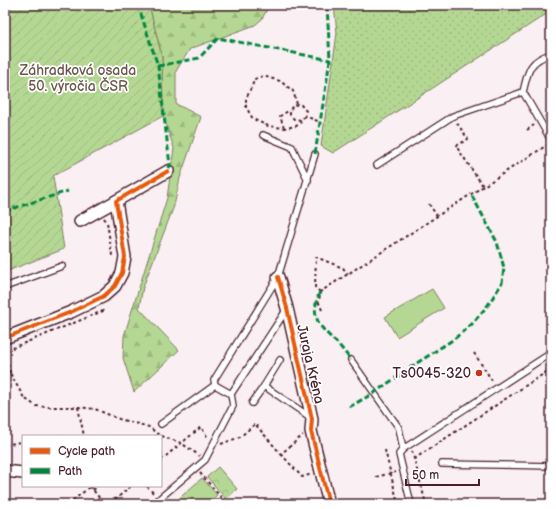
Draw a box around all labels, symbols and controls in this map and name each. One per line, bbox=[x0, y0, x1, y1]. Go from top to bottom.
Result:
park label: Záhradková osada 50. výročia ČSR bbox=[19, 62, 136, 95]
street label: Juraja Kréna bbox=[293, 323, 328, 405]
place label: Ts0045-320 bbox=[392, 365, 471, 382]
marker: Ts0045-320 bbox=[474, 368, 484, 378]
legend bbox=[22, 435, 162, 487]
text: Cycle path bbox=[58, 444, 115, 459]
scale bar bbox=[406, 461, 479, 487]
text: Path bbox=[58, 464, 83, 479]
text: 50 m bbox=[412, 468, 439, 483]

